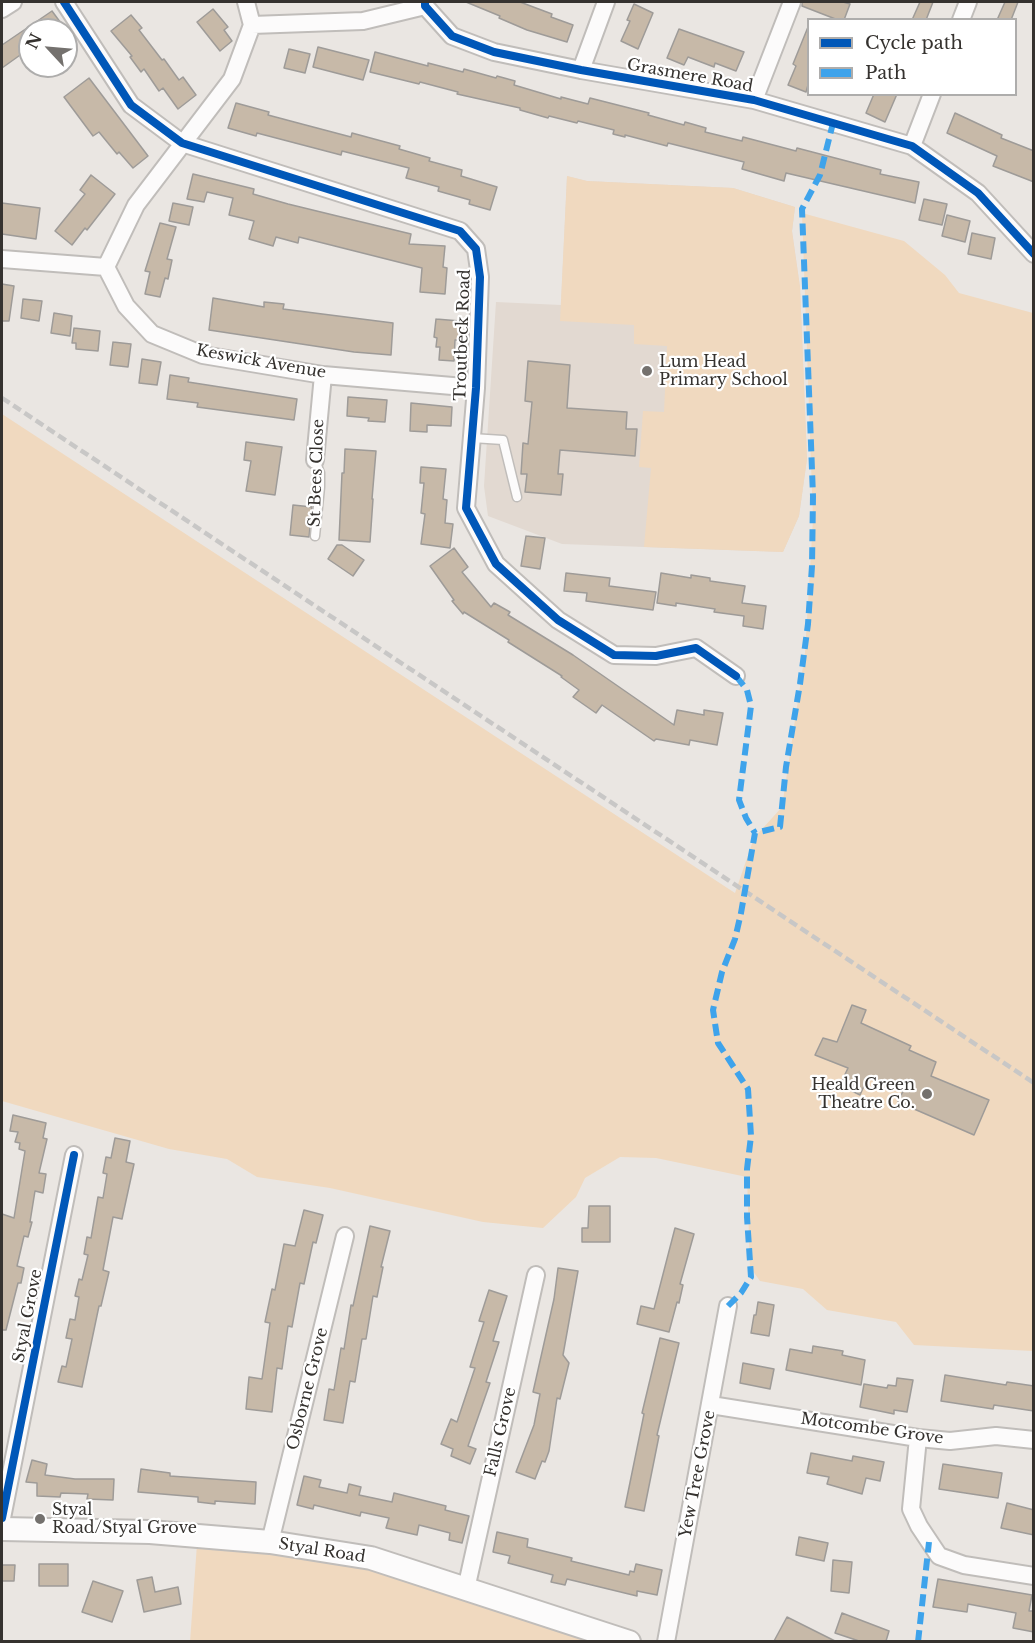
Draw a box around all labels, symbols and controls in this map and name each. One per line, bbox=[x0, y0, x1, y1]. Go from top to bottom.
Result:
north arrow bbox=[18, 18, 78, 78]
legend bbox=[807, 18, 1017, 96]
text: N bbox=[21, 30, 46, 52]
text: Cycle path bbox=[865, 32, 963, 54]
street label: Grasmere Road bbox=[625, 55, 755, 97]
text: Path bbox=[865, 62, 906, 84]
street label: Troutbeck Road bbox=[451, 269, 475, 401]
street label: Keswick Avenue bbox=[195, 341, 327, 383]
place label: Lum Head Primary School bbox=[659, 352, 788, 390]
marker: Lum Head Primary School bbox=[640, 364, 654, 378]
street label: St Bees Close bbox=[306, 419, 328, 527]
place label: Heald Green Theatre Co. bbox=[811, 1075, 915, 1113]
marker: Heald Green Theatre Co. bbox=[920, 1087, 934, 1101]
street label: Styal Grove bbox=[10, 1267, 46, 1365]
street label: Osborne Grove bbox=[283, 1326, 333, 1452]
street label: Falls Grove bbox=[481, 1385, 521, 1479]
street label: Yew Tree Grove bbox=[676, 1409, 720, 1539]
street label: Motcombe Grove bbox=[799, 1409, 945, 1449]
place label: Styal Road/Styal Grove bbox=[52, 1500, 197, 1538]
marker: Styal Road/Styal Grove bbox=[33, 1512, 47, 1526]
street label: Styal Road bbox=[277, 1535, 367, 1567]

